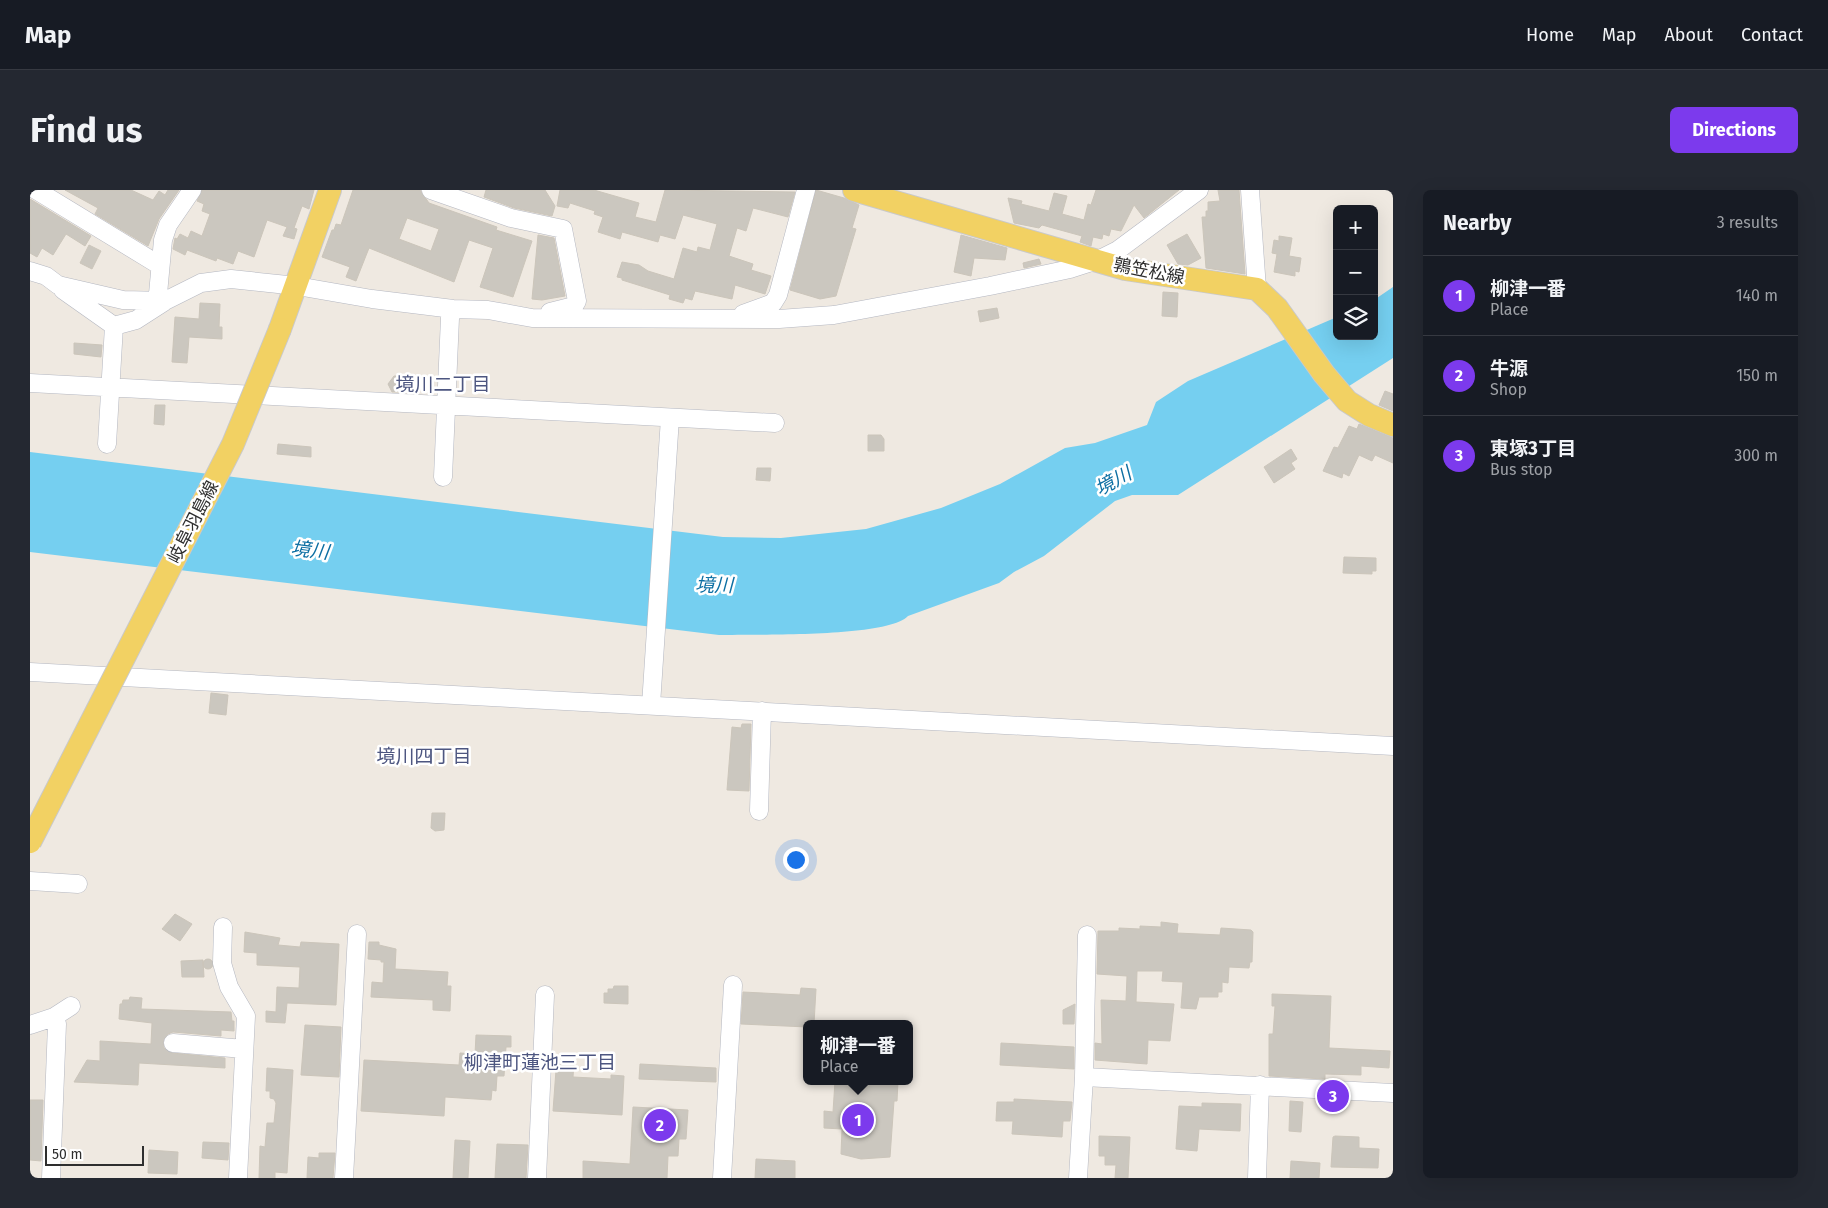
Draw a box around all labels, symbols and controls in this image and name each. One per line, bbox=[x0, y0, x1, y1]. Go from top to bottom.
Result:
text: Map bbox=[25, 21, 71, 49]
text: Home bbox=[1526, 24, 1574, 46]
text: Map bbox=[1602, 24, 1636, 46]
text: About bbox=[1664, 24, 1713, 46]
text: Contact bbox=[1741, 24, 1803, 46]
button: Directions bbox=[1670, 107, 1798, 153]
text: Find us bbox=[30, 109, 142, 151]
map controls bbox=[1333, 205, 1378, 340]
button: + bbox=[1333, 205, 1378, 250]
text: Nearby bbox=[1443, 210, 1511, 236]
text: 3 results bbox=[1717, 213, 1778, 232]
button: − bbox=[1333, 250, 1378, 295]
street label: 鶉笠松線 bbox=[1112, 253, 1186, 289]
text: 柳津一番 bbox=[1490, 277, 1566, 300]
text: 1 bbox=[1455, 286, 1463, 305]
text: 140 m bbox=[1736, 286, 1778, 305]
button: layers bbox=[1333, 295, 1378, 340]
text: Place bbox=[1490, 300, 1529, 319]
text: 牛源 bbox=[1490, 357, 1528, 380]
text: 2 bbox=[1455, 366, 1463, 385]
text: 150 m bbox=[1736, 366, 1778, 385]
district label: 境川二丁目 bbox=[395, 373, 491, 396]
text: Shop bbox=[1490, 380, 1527, 399]
text: 東塚3丁目 bbox=[1490, 437, 1576, 460]
text: 3 bbox=[1455, 446, 1463, 465]
text: 300 m bbox=[1734, 446, 1778, 465]
text: Bus stop bbox=[1490, 460, 1553, 479]
water label: 境川 bbox=[1091, 461, 1137, 500]
street label: 岐阜羽島線 bbox=[163, 477, 223, 567]
water label: 境川 bbox=[290, 536, 332, 564]
water label: 境川 bbox=[695, 573, 735, 597]
district label: 境川四丁目 bbox=[376, 745, 472, 768]
your location bbox=[783, 847, 809, 873]
popup bbox=[803, 1020, 913, 1085]
text: 柳津一番 bbox=[820, 1034, 896, 1057]
district label: 柳津町蓮池三丁目 bbox=[464, 1051, 616, 1074]
text: Place bbox=[820, 1057, 858, 1076]
pin: 3 bbox=[1317, 1077, 1349, 1115]
pin: 1 bbox=[842, 1101, 874, 1139]
pin: 2 bbox=[644, 1106, 676, 1144]
scale bar bbox=[45, 1143, 144, 1166]
text: 50 m bbox=[52, 1146, 83, 1163]

